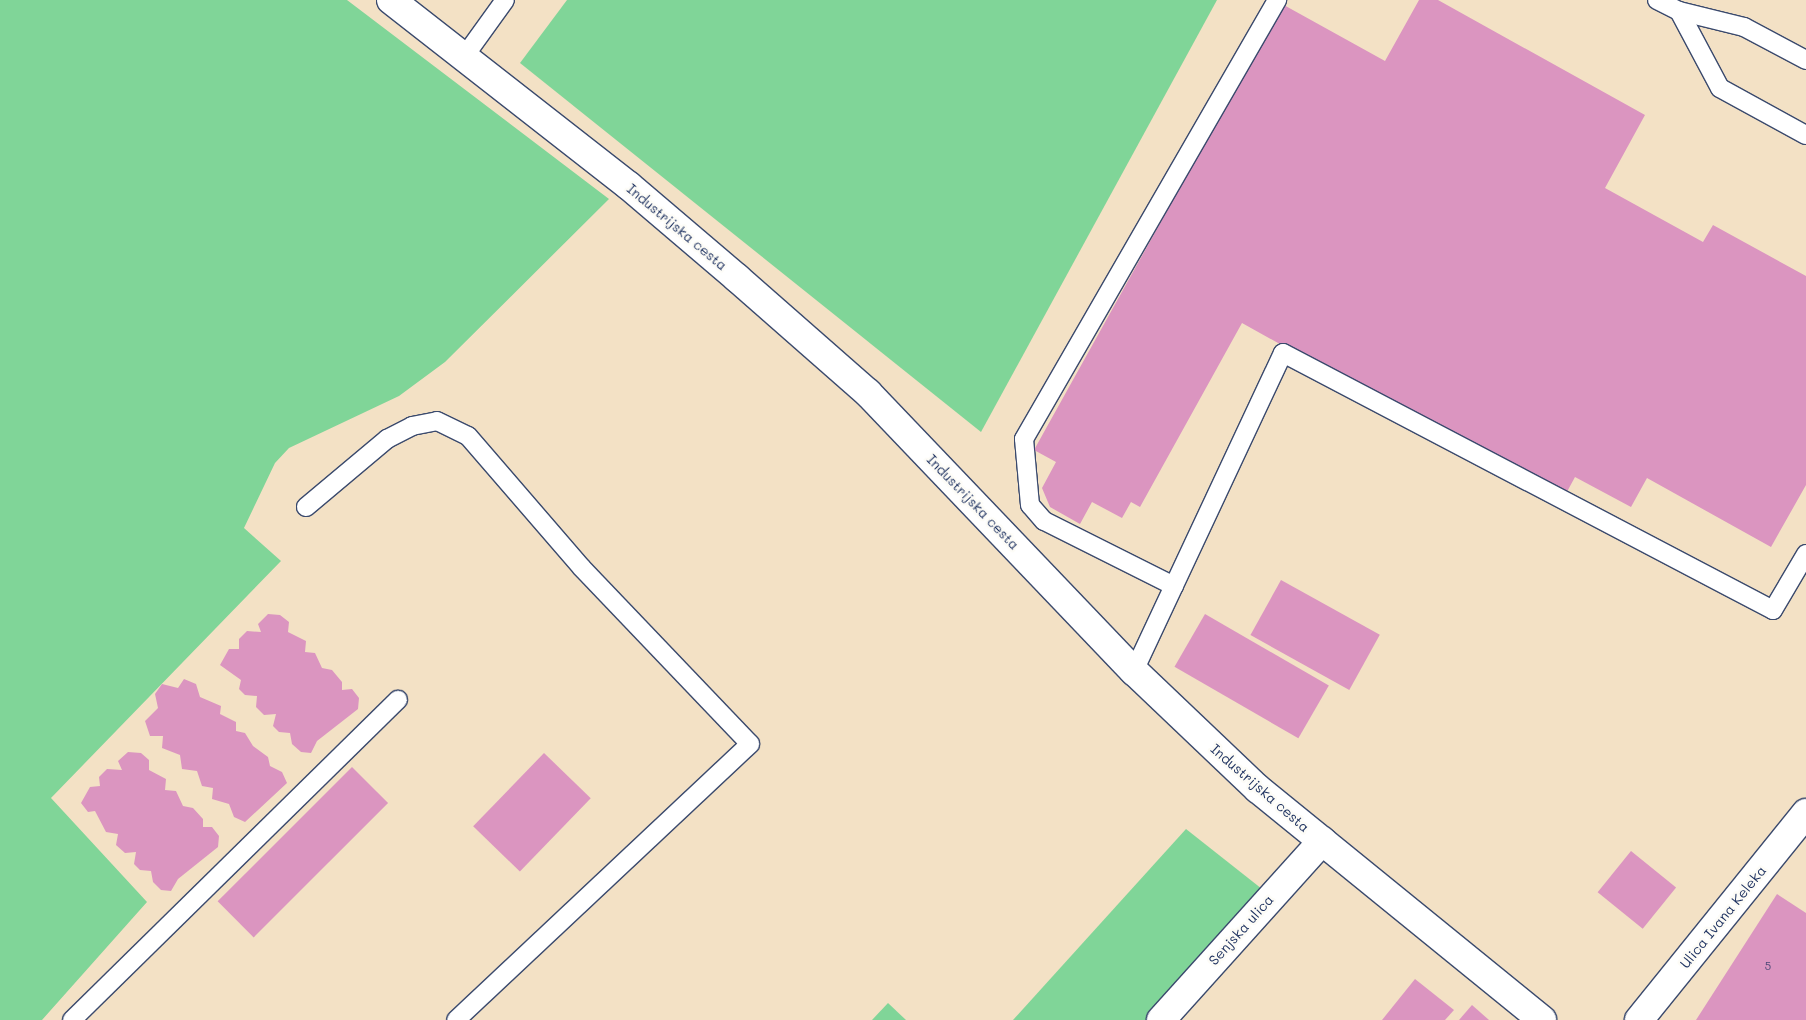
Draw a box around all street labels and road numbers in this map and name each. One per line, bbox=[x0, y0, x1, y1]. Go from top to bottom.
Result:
street label: Industrijska cesta bbox=[624, 180, 730, 274]
street label: Industrijska cesta bbox=[923, 451, 1023, 553]
street label: Industrijska cesta bbox=[1207, 741, 1313, 835]
street label: Ulica Ivana Keleka bbox=[1676, 862, 1770, 972]
street label: Senjska ulica bbox=[1205, 891, 1277, 969]

